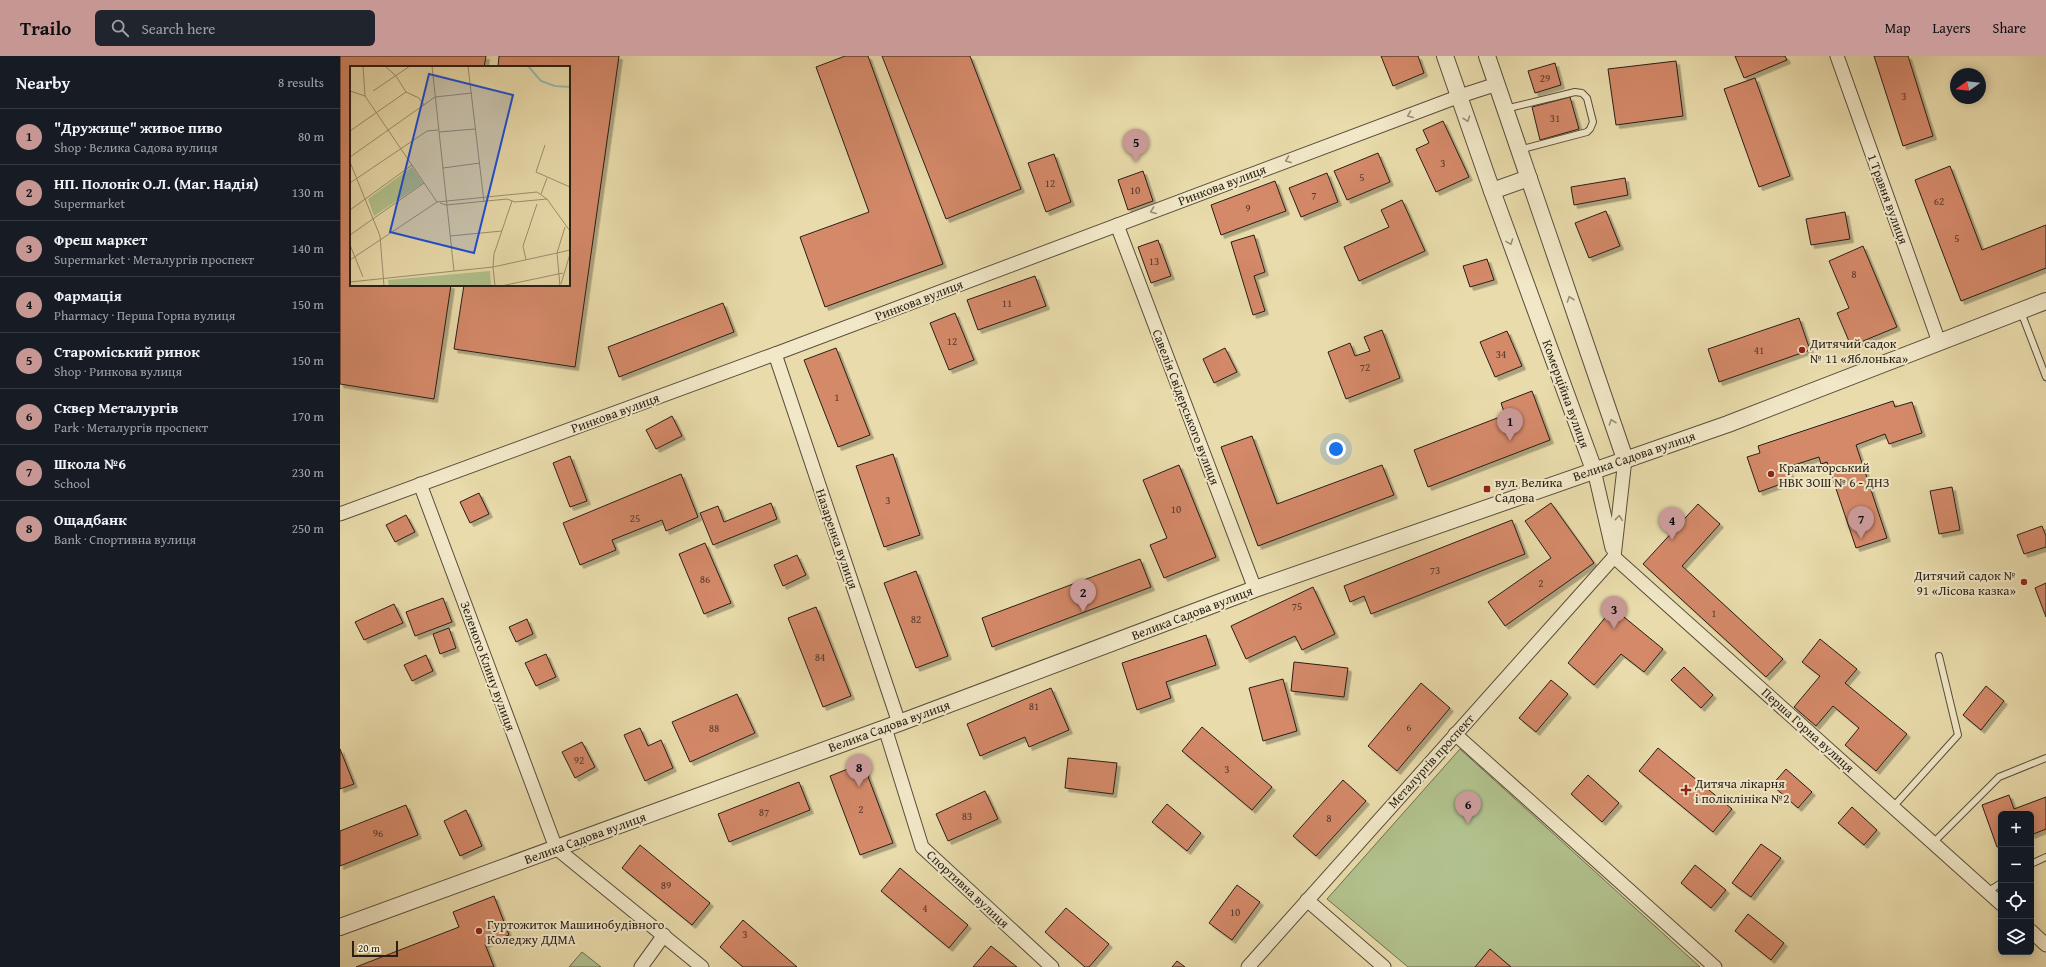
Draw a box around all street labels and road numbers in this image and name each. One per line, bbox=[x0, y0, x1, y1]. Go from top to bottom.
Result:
street label: 1 Травня вулиця bbox=[1863, 151, 1913, 247]
street label: Ринкова вулиця bbox=[1175, 159, 1269, 211]
street label: Ринкова вулиця bbox=[872, 274, 966, 326]
street label: Савелія Свідерського вулиця bbox=[1148, 326, 1225, 488]
street label: Комерційна вулиця bbox=[1538, 337, 1595, 451]
street label: Ринкова вулиця bbox=[568, 388, 662, 438]
street label: Велика Садова вулиця bbox=[1570, 426, 1698, 486]
street label: Назаренка вулиця bbox=[811, 486, 863, 592]
street label: Велика Садова вулиця bbox=[1129, 581, 1256, 645]
street label: Зеленого Клину вулиця bbox=[456, 598, 520, 734]
street label: Перша Горна вулиця bbox=[1758, 683, 1859, 777]
street label: Велика Садова вулиця bbox=[825, 695, 953, 757]
street label: Металургів проспект bbox=[1383, 709, 1479, 812]
street label: Велика Садова вулиця bbox=[521, 807, 649, 869]
street label: Спортивна вулиця bbox=[922, 846, 1014, 933]

